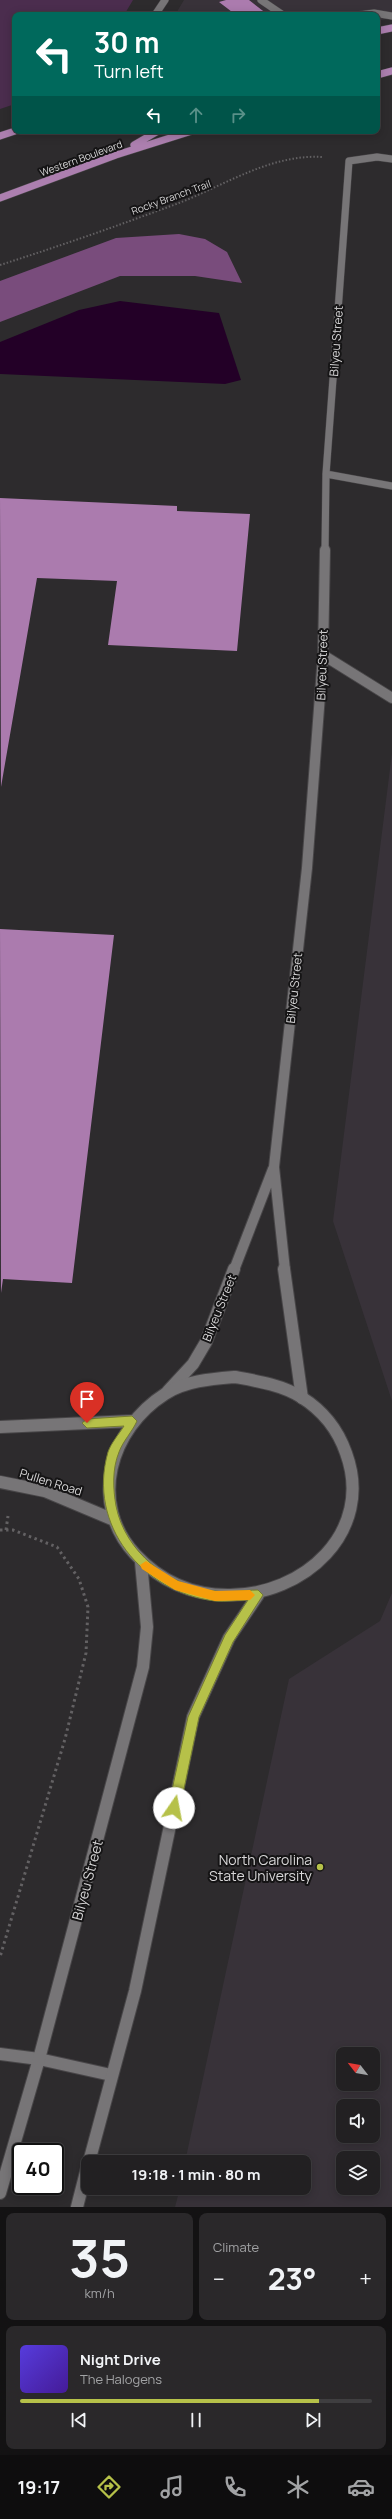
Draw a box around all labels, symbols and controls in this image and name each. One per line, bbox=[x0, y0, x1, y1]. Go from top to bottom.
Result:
text: 30 m bbox=[94, 23, 159, 61]
icon: left bbox=[28, 28, 80, 80]
text: Turn left bbox=[94, 59, 164, 83]
icon: left bbox=[143, 104, 165, 126]
icon: ahead bbox=[185, 104, 207, 126]
icon: right bbox=[227, 104, 249, 126]
street label: Western Boulevard bbox=[38, 137, 124, 179]
street label: Rocky Branch Trail bbox=[129, 176, 213, 218]
street label: Bilyeu Street bbox=[325, 305, 347, 377]
street label: Bilyeu Street bbox=[312, 629, 332, 701]
street label: Bilyeu Street bbox=[282, 952, 306, 1024]
street label: Bilyeu Street bbox=[198, 1272, 240, 1344]
pin bbox=[70, 1382, 104, 1423]
icon: arrive bbox=[76, 1388, 98, 1410]
street label: Pullen Road bbox=[18, 1464, 84, 1500]
position arrow bbox=[153, 1787, 195, 1829]
street label: Bilyeu Street bbox=[67, 1837, 107, 1922]
place label: North Carolina State University bbox=[209, 1850, 313, 1885]
marker: North Carolina State University bbox=[315, 1862, 325, 1872]
north arrow bbox=[336, 2047, 380, 2091]
map controls bbox=[336, 2047, 380, 2195]
button: sound bbox=[336, 2099, 380, 2143]
speed limit sign: 40 bbox=[12, 2143, 64, 2195]
button: layers bbox=[336, 2151, 380, 2195]
text: 19:18 · 1 min · 80 m bbox=[132, 2164, 260, 2185]
text: 35 bbox=[69, 2222, 130, 2293]
text: Climate bbox=[213, 2238, 259, 2256]
text: 23° bbox=[268, 2258, 317, 2299]
text: − bbox=[213, 2264, 225, 2294]
text: + bbox=[359, 2264, 372, 2294]
text: km/h bbox=[84, 2284, 115, 2302]
text: Night Drive bbox=[80, 2349, 161, 2370]
text: The Halogens bbox=[80, 2370, 162, 2388]
icon: previous bbox=[68, 2409, 90, 2431]
icon: pause bbox=[185, 2409, 207, 2431]
icon: next bbox=[302, 2409, 324, 2431]
icon: directions bbox=[95, 2473, 123, 2501]
icon: music bbox=[158, 2473, 186, 2501]
icon: phone bbox=[221, 2473, 249, 2501]
icon: climate bbox=[284, 2473, 312, 2501]
icon: car bbox=[347, 2473, 375, 2501]
text: 19:17 bbox=[17, 2475, 60, 2499]

